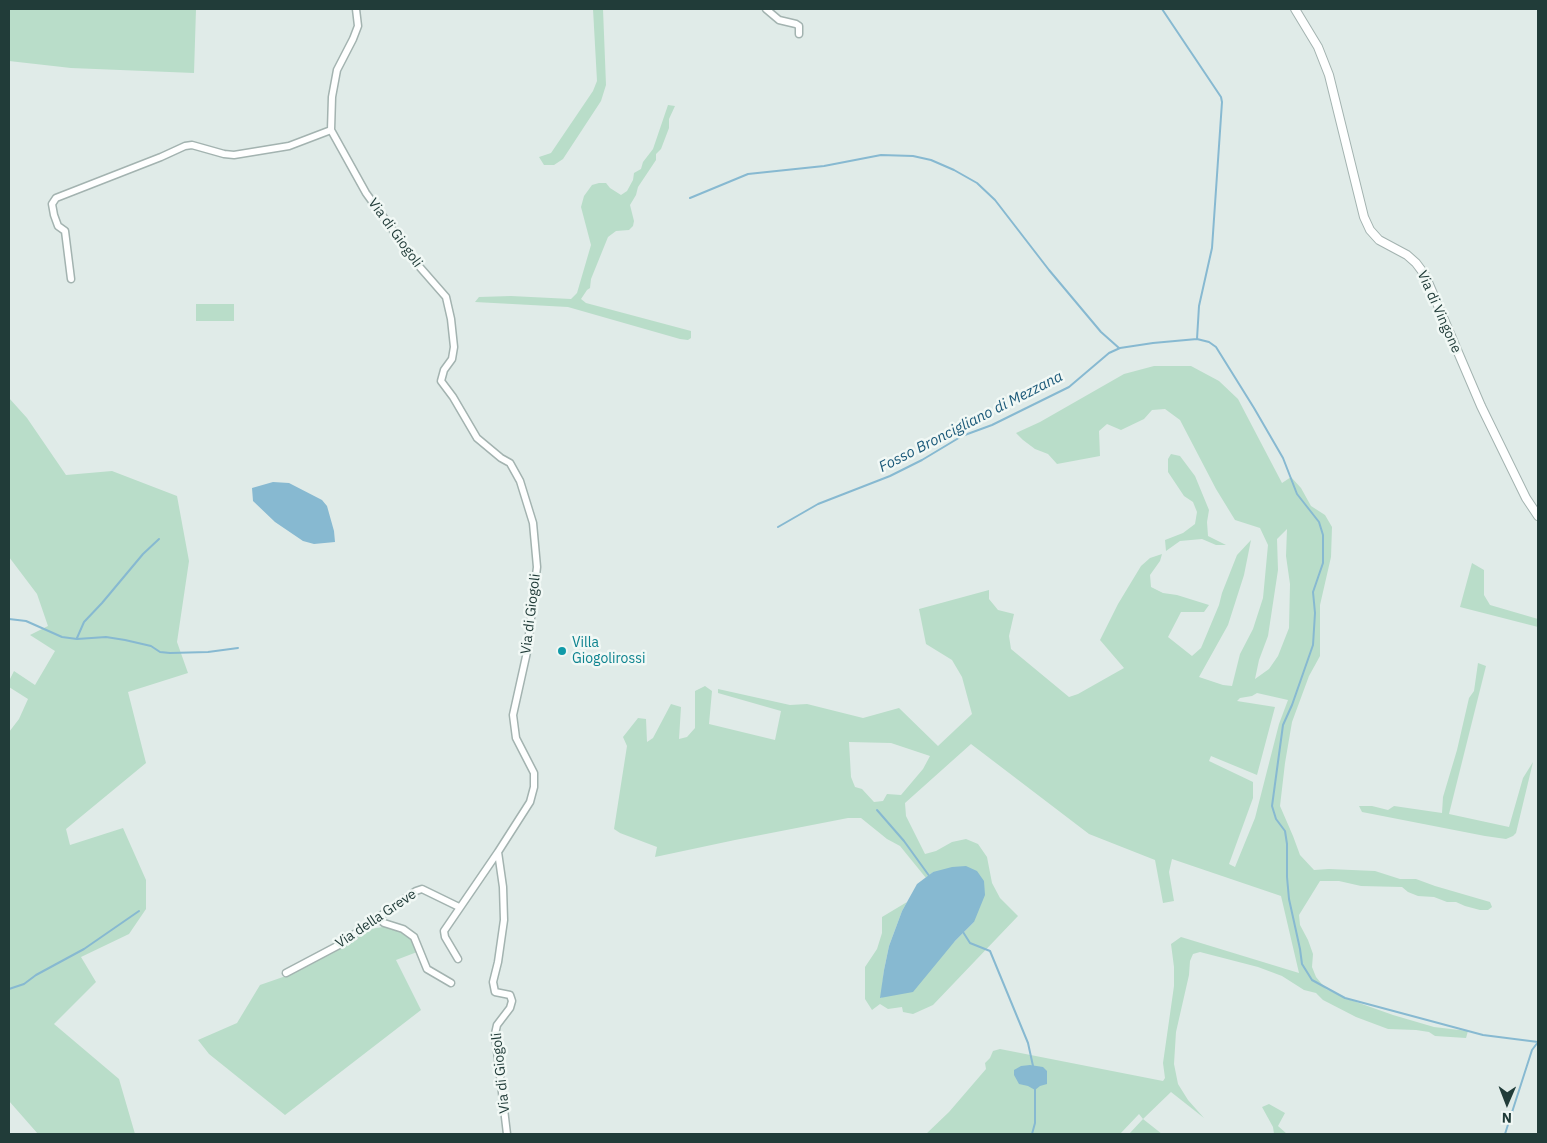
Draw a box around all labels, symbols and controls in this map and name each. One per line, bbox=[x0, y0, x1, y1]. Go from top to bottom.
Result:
street label: Via di Giogoli bbox=[364, 195, 426, 271]
street label: Via di Vingone bbox=[1413, 268, 1465, 356]
water label: Fosso Broncigliano di Mezzana bbox=[876, 368, 1066, 476]
street label: Via di Giogoli bbox=[518, 573, 544, 655]
place label: Villa Giogolirossi bbox=[572, 635, 645, 668]
marker: Villa Giogolirossi bbox=[556, 645, 568, 657]
street label: Via della Greve bbox=[332, 886, 420, 952]
street label: Via di Giogoli bbox=[488, 1032, 514, 1114]
north arrow bbox=[1482, 1078, 1532, 1128]
text: N bbox=[1502, 1109, 1512, 1127]

